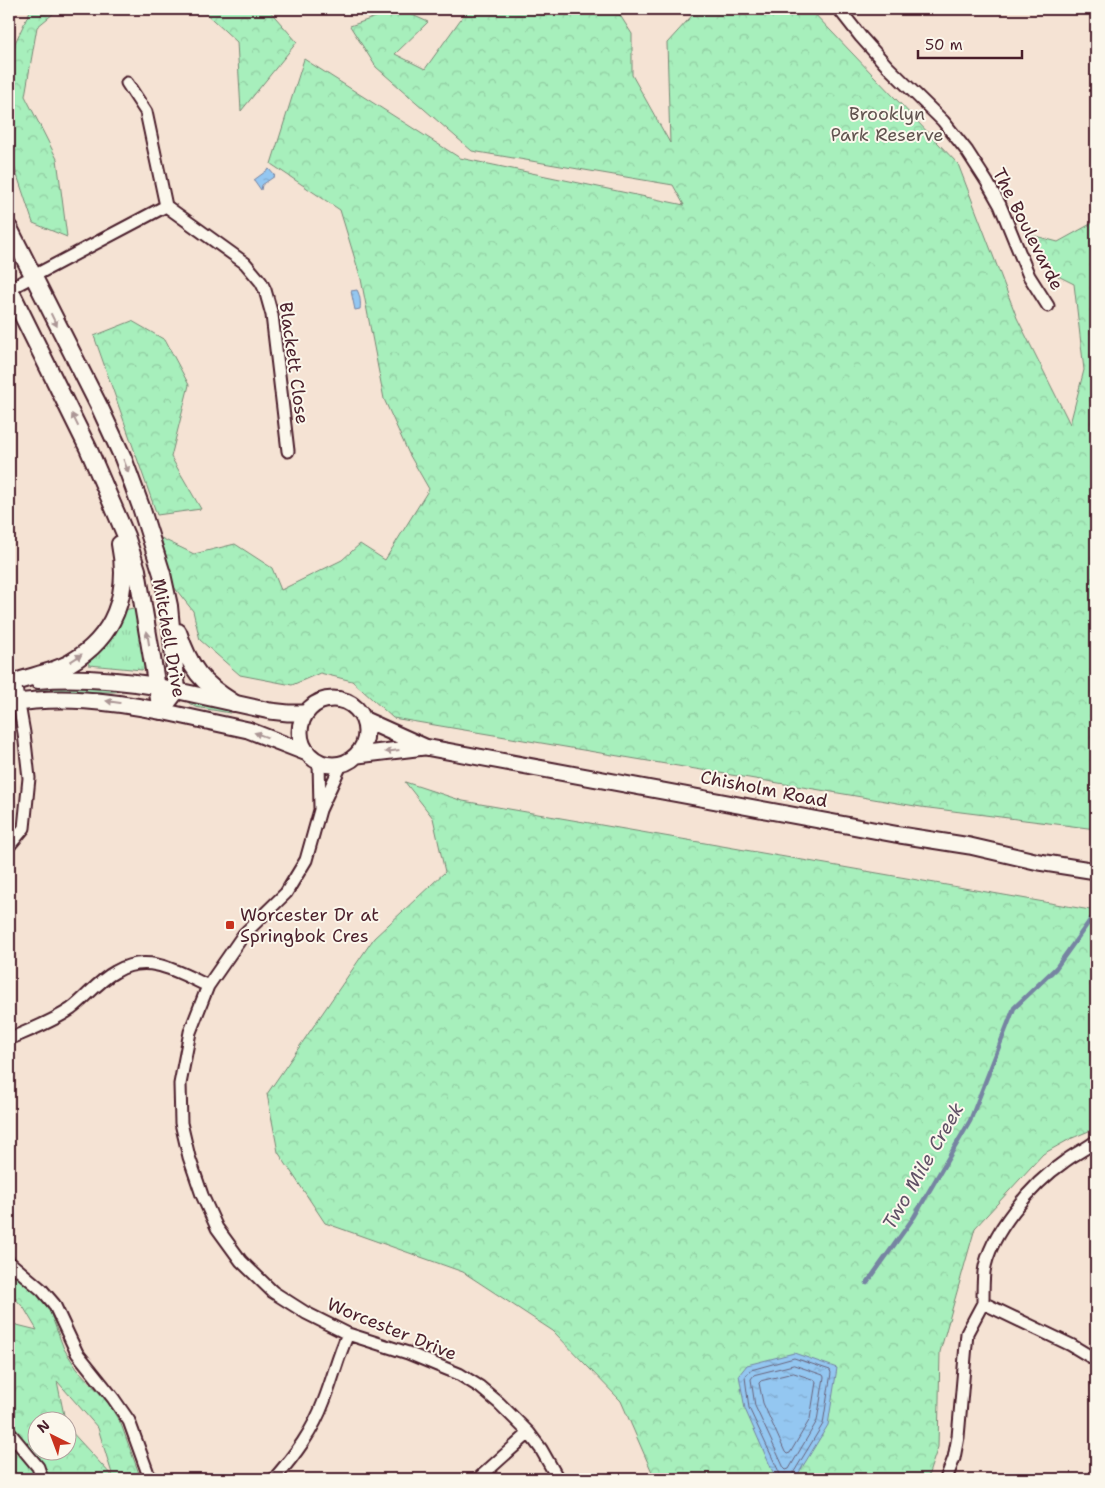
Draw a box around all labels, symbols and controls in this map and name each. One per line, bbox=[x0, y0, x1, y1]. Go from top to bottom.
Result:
scale bar bbox=[918, 28, 1021, 60]
text: 50 m bbox=[925, 35, 963, 55]
park label: Brooklyn Park Reserve bbox=[830, 102, 944, 147]
street label: The Boulevarde bbox=[987, 164, 1069, 294]
street label: Blackett Close bbox=[274, 300, 314, 426]
one-way arrow bbox=[50, 313, 58, 327]
one-way arrow bbox=[71, 413, 79, 427]
one-way arrow bbox=[122, 459, 130, 473]
street label: Mitchell Drive bbox=[147, 577, 191, 699]
one-way arrow bbox=[144, 629, 152, 645]
one-way arrow bbox=[70, 654, 83, 663]
one-way arrow bbox=[105, 698, 121, 706]
one-way arrow bbox=[254, 731, 269, 738]
one-way arrow bbox=[383, 747, 399, 755]
street label: Chisholm Road bbox=[698, 765, 830, 813]
place label: Worcester Dr at Springbok Cres bbox=[240, 903, 379, 948]
marker: Worcester Dr at Springbok Cres bbox=[224, 919, 236, 931]
water label: Two Mile Creek bbox=[877, 1098, 969, 1234]
street label: Worcester Drive bbox=[324, 1292, 460, 1366]
north arrow bbox=[28, 1410, 78, 1460]
text: N bbox=[33, 1416, 53, 1437]

